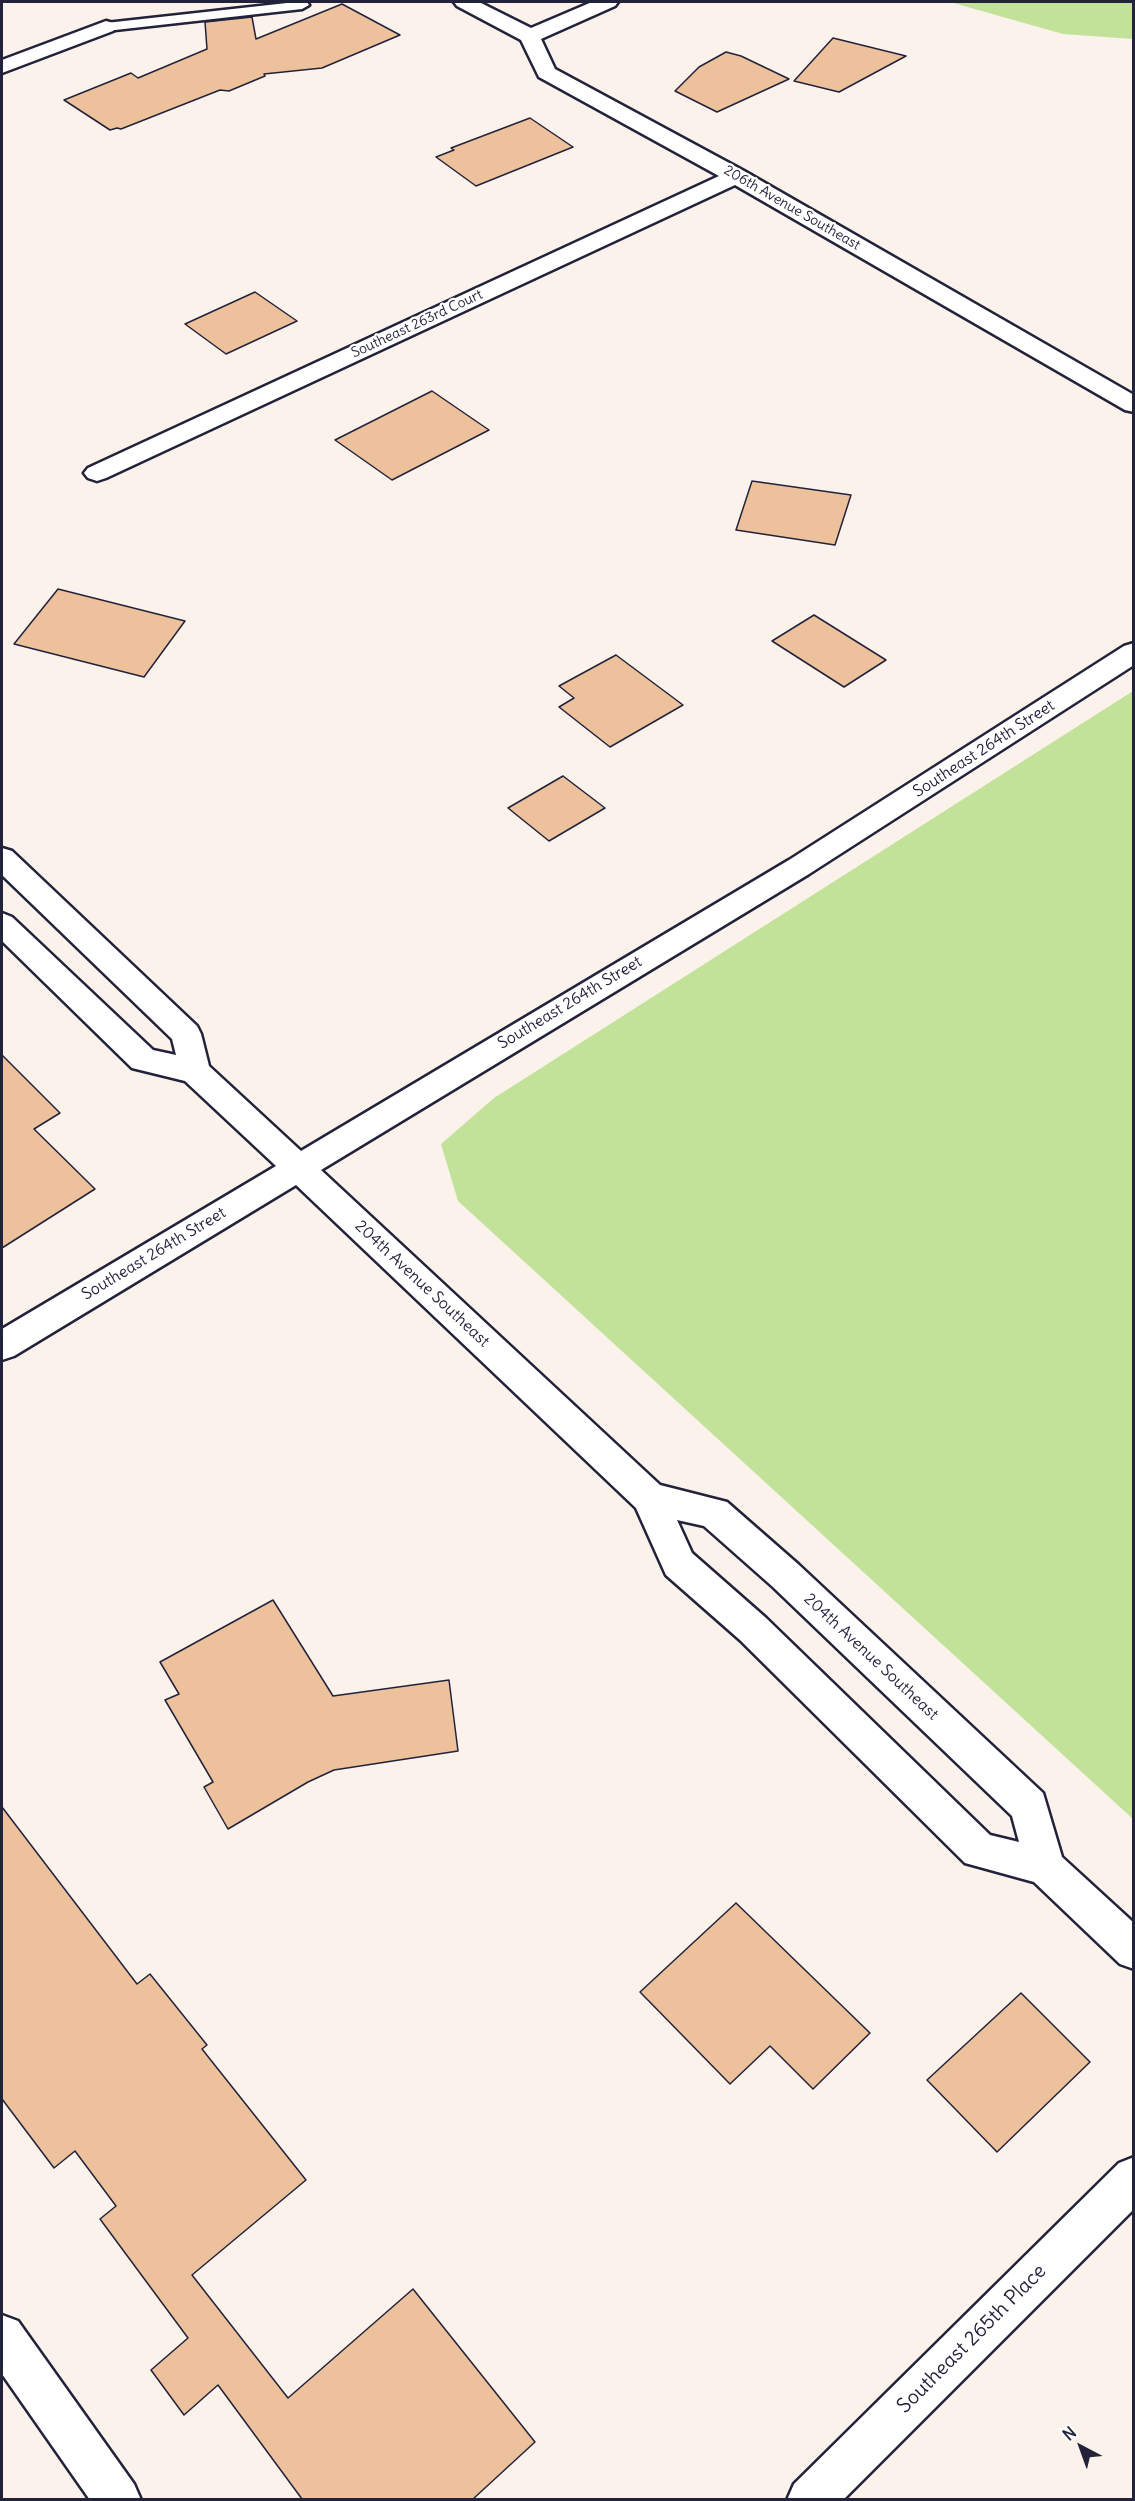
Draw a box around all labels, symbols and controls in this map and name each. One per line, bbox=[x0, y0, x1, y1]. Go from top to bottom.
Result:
street label: 206th Avenue Southeast bbox=[721, 162, 863, 254]
street label: Southeast 263rd Court bbox=[349, 286, 485, 362]
street label: Southeast 264th Street bbox=[910, 696, 1058, 802]
street label: Southeast 264th Street bbox=[495, 952, 645, 1054]
street label: Southeast 264th Street bbox=[79, 1203, 229, 1305]
street label: 204th Avenue Southeast bbox=[351, 1217, 493, 1351]
street label: 204th Avenue Southeast bbox=[800, 1590, 942, 1724]
street label: Southeast 265th Place bbox=[893, 2260, 1051, 2418]
north arrow bbox=[1051, 2417, 1111, 2477]
text: N bbox=[1058, 2422, 1080, 2445]

